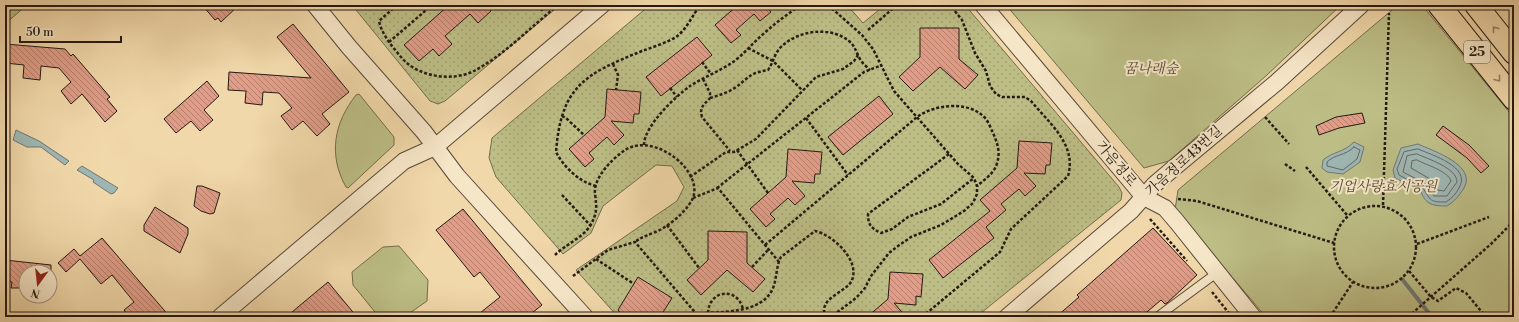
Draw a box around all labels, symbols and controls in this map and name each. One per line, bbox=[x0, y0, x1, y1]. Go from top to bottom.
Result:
scale bar bbox=[20, 18, 121, 44]
text: 50 m bbox=[26, 25, 54, 40]
one-way arrow bbox=[1493, 26, 1500, 33]
road number: 25 bbox=[1464, 41, 1490, 63]
park label: 꿈나래숲 bbox=[1124, 60, 1180, 78]
one-way arrow bbox=[1494, 75, 1501, 82]
street label: 가음정로43번길 bbox=[1142, 122, 1226, 200]
street label: 가음정로 bbox=[1092, 137, 1141, 191]
park label: 기업사랑효시공원 bbox=[1329, 178, 1439, 196]
north arrow bbox=[18, 264, 58, 304]
text: N bbox=[29, 285, 42, 301]

